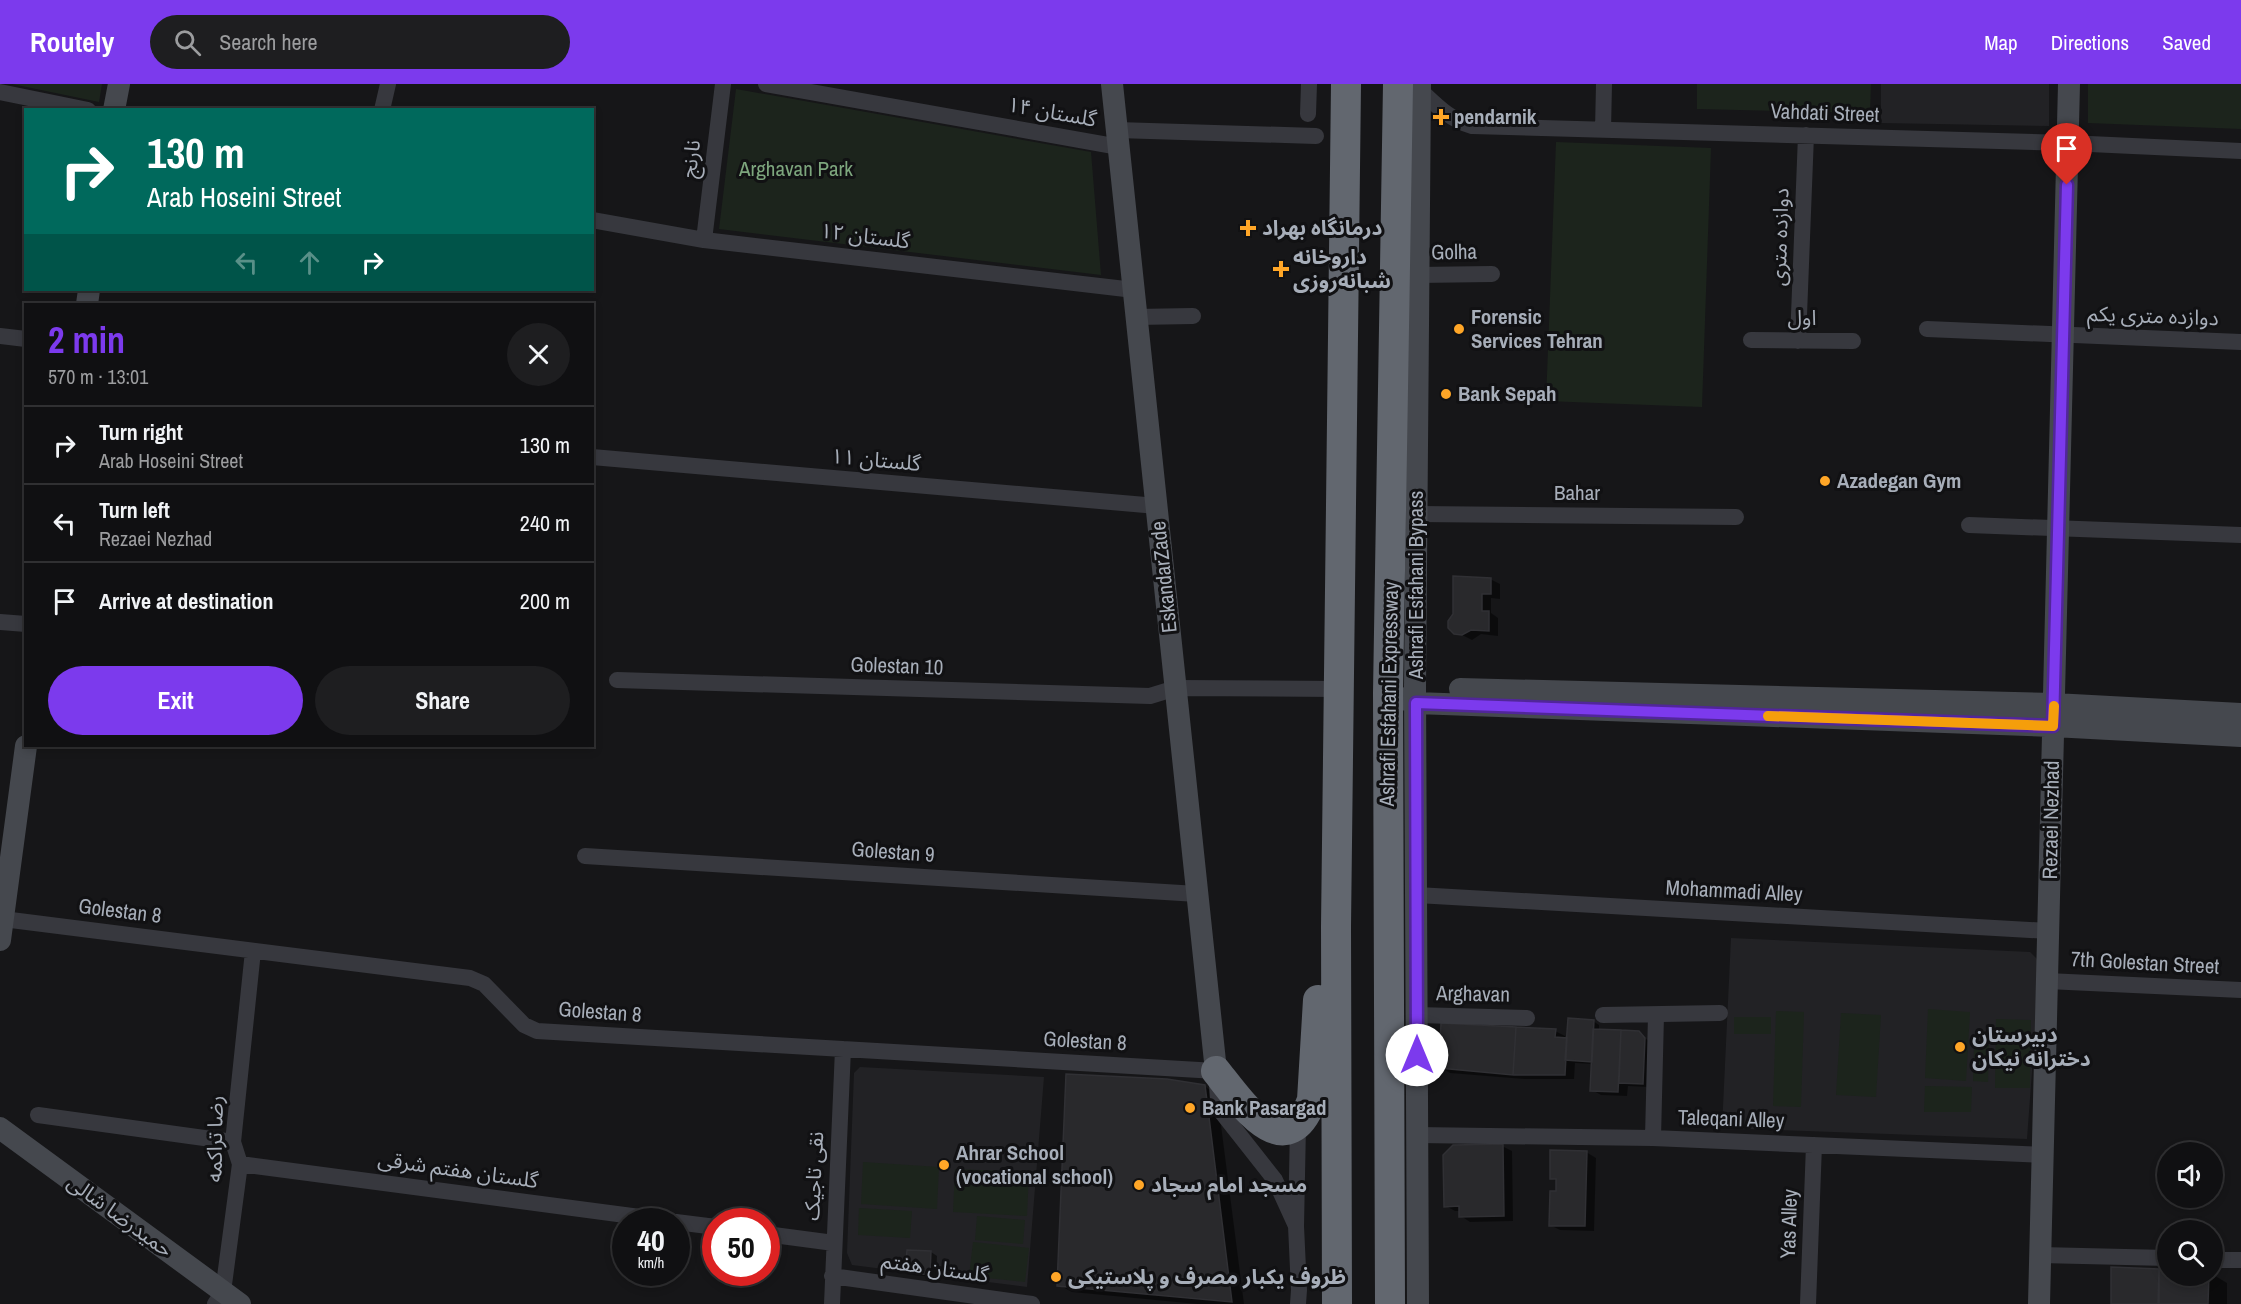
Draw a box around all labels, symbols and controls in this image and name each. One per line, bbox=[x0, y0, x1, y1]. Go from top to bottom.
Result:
search box bbox=[150, 15, 570, 69]
text: Routely bbox=[30, 23, 114, 61]
icon: search bbox=[171, 26, 204, 59]
text: Search here bbox=[219, 27, 317, 57]
text: Map bbox=[1984, 28, 2018, 57]
text: Directions bbox=[2051, 28, 2129, 57]
text: Saved bbox=[2162, 28, 2211, 57]
street label: گلستان ۱۴ bbox=[1005, 89, 1099, 134]
street label: Vahdati Street bbox=[1770, 96, 1880, 129]
place label: pendarnik bbox=[1454, 102, 1537, 131]
marker: pendarnik bbox=[1432, 108, 1450, 126]
pin bbox=[2041, 123, 2092, 185]
text: 130 m bbox=[147, 125, 245, 181]
icon: right bbox=[48, 132, 126, 210]
icon: arrive bbox=[2050, 132, 2083, 165]
street label: نارنج bbox=[674, 138, 708, 180]
park label: Arghavan Park bbox=[738, 154, 853, 183]
text: Arab Hoseini Street bbox=[147, 179, 341, 215]
street label: دوازده متری bbox=[1763, 188, 1796, 286]
place label: درمانگاه بهراد bbox=[1262, 213, 1382, 242]
street label: گلستان ۱۲ bbox=[819, 216, 912, 255]
marker: درمانگاه بهراد bbox=[1239, 219, 1257, 237]
street label: Golha bbox=[1431, 237, 1478, 266]
place label: داروخانه شبانه‌روزی bbox=[1293, 242, 1391, 295]
icon: left bbox=[230, 246, 263, 279]
icon: ahead bbox=[293, 246, 326, 279]
icon: right bbox=[356, 246, 389, 279]
marker: داروخانه شبانه‌روزی bbox=[1274, 262, 1288, 276]
street label: دوازده متری یکم bbox=[2087, 299, 2219, 333]
place label: Forensic Services Tehran bbox=[1471, 302, 1603, 355]
street label: اول bbox=[1788, 303, 1816, 332]
text: 2 min bbox=[48, 316, 125, 364]
marker: Forensic Services Tehran bbox=[1452, 322, 1466, 336]
button: close bbox=[507, 323, 570, 386]
text: 570 m · 13:01 bbox=[48, 363, 148, 390]
place label: Bank Sepah bbox=[1458, 379, 1557, 408]
marker: Bank Sepah bbox=[1439, 387, 1453, 401]
text: Turn right bbox=[99, 417, 183, 447]
icon: right bbox=[48, 429, 81, 462]
text: 130 m bbox=[520, 430, 570, 460]
street label: گلستان ۱۱ bbox=[830, 441, 922, 478]
text: Arab Hoseini Street bbox=[99, 447, 243, 474]
place label: Azadegan Gym bbox=[1837, 466, 1961, 495]
marker: Azadegan Gym bbox=[1818, 474, 1832, 488]
street label: Bahar bbox=[1554, 478, 1600, 507]
street label: Ashrafi Esfahani Bypass bbox=[1401, 491, 1430, 680]
text: Turn left bbox=[99, 495, 170, 525]
icon: left bbox=[48, 507, 81, 540]
text: 240 m bbox=[520, 508, 570, 538]
street label: EskandarZade bbox=[1143, 520, 1184, 634]
text: Rezaei Nezhad bbox=[99, 525, 212, 552]
street label: Ashrafi Esfahani Expressway bbox=[1372, 581, 1405, 808]
icon: arrive bbox=[48, 585, 81, 618]
text: Arrive at destination bbox=[99, 586, 273, 616]
text: 200 m bbox=[520, 586, 570, 616]
street label: Golestan 10 bbox=[850, 649, 944, 682]
button: Exit bbox=[48, 666, 303, 735]
button: Share bbox=[315, 666, 570, 735]
street label: Rezaei Nezhad bbox=[2035, 760, 2066, 880]
street label: Golestan 9 bbox=[850, 834, 936, 869]
street label: Mohammadi Alley bbox=[1665, 872, 1804, 909]
street label: Golestan 8 bbox=[77, 891, 163, 930]
street label: 7th Golestan Street bbox=[2070, 944, 2220, 981]
street label: Arghavan bbox=[1435, 978, 1510, 1009]
street label: Golestan 8 bbox=[557, 994, 643, 1029]
place label: دبیرستان دخترانه نیکان bbox=[1972, 1020, 2091, 1073]
position arrow bbox=[1385, 1023, 1449, 1087]
street label: Golestan 8 bbox=[1043, 1024, 1127, 1057]
marker: دبیرستان دخترانه نیکان bbox=[1953, 1040, 1967, 1054]
place label: Bank Pasargad bbox=[1202, 1093, 1326, 1122]
street label: رضا تراکمه bbox=[199, 1095, 230, 1183]
marker: Bank Pasargad bbox=[1183, 1101, 1197, 1115]
street label: Taleqani Alley bbox=[1677, 1102, 1785, 1135]
street label: نقی تاجیک bbox=[797, 1131, 830, 1221]
place label: Ahrar School (vocational school) bbox=[956, 1138, 1113, 1191]
map controls bbox=[2157, 1142, 2223, 1286]
button: sound bbox=[2157, 1142, 2223, 1208]
street label: گلستان هفتم شرقی bbox=[376, 1144, 541, 1196]
marker: Ahrar School (vocational school) bbox=[937, 1158, 951, 1172]
street label: حمیدرضا شالی bbox=[62, 1167, 179, 1264]
place label: مسجد امام سجاد bbox=[1151, 1170, 1307, 1201]
marker: مسجد امام سجاد bbox=[1132, 1178, 1146, 1192]
street label: Yas Alley bbox=[1773, 1188, 1804, 1259]
speed limit sign: 50 bbox=[702, 1208, 780, 1286]
text: 40 bbox=[637, 1220, 665, 1260]
button: search bbox=[2157, 1220, 2223, 1286]
street label: گلستان هفتم bbox=[879, 1246, 991, 1290]
text: km/h bbox=[638, 1252, 664, 1273]
place label: ظروف یکبار مصرف و پلاستیکی bbox=[1068, 1262, 1346, 1291]
marker: ظروف یکبار مصرف و پلاستیکی bbox=[1049, 1270, 1063, 1284]

